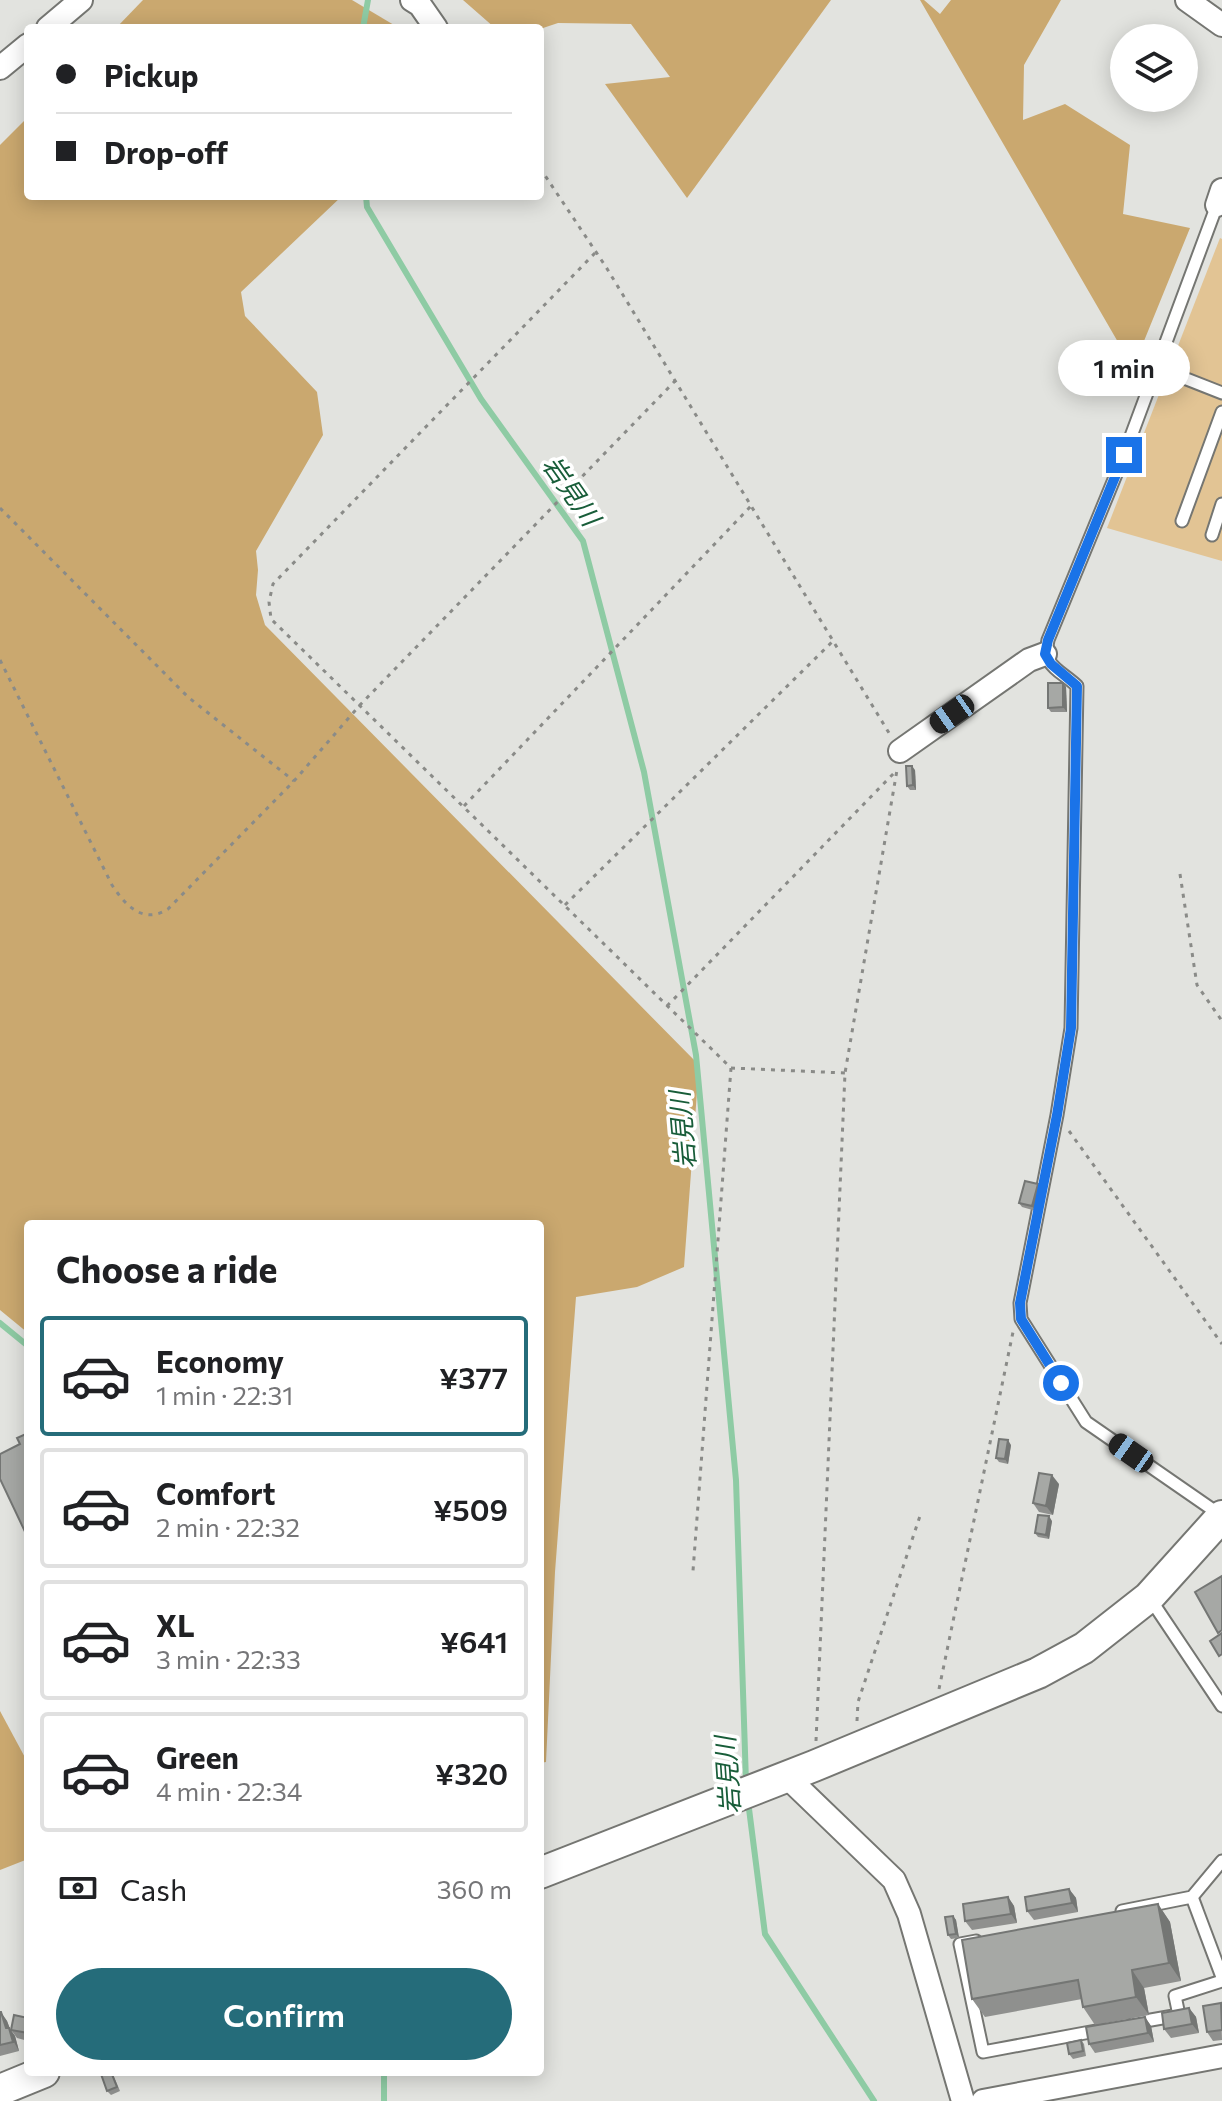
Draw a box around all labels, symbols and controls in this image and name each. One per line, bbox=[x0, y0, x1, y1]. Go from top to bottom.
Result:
map controls bbox=[1110, 24, 1198, 112]
button: layers bbox=[1110, 24, 1198, 112]
text: Pickup bbox=[104, 56, 198, 93]
text: Drop-off bbox=[104, 133, 228, 170]
callout: 1 min bbox=[1058, 339, 1190, 395]
text: 1 min bbox=[1093, 352, 1155, 383]
route end bbox=[1106, 437, 1142, 473]
water label: 岩見川 bbox=[537, 449, 609, 533]
car bbox=[925, 690, 979, 738]
water label: 岩見川 bbox=[662, 1087, 700, 1170]
text: Choose a ride bbox=[56, 1246, 277, 1290]
icon: car bbox=[60, 1340, 132, 1412]
text: Economy bbox=[156, 1342, 284, 1379]
text: ¥377 bbox=[439, 1358, 508, 1395]
route start bbox=[1043, 1365, 1079, 1401]
text: 1 min · 22:31 bbox=[156, 1379, 293, 1410]
car bbox=[1104, 1429, 1158, 1477]
icon: car bbox=[60, 1472, 132, 1544]
text: Comfort bbox=[156, 1474, 275, 1511]
text: ¥509 bbox=[433, 1490, 508, 1527]
text: 2 min · 22:32 bbox=[156, 1511, 300, 1542]
icon: car bbox=[60, 1604, 132, 1676]
text: XL bbox=[156, 1606, 195, 1643]
text: ¥641 bbox=[440, 1622, 508, 1659]
text: 3 min · 22:33 bbox=[156, 1643, 301, 1674]
water label: 岩見川 bbox=[708, 1732, 745, 1815]
icon: car bbox=[60, 1736, 132, 1808]
text: Green bbox=[156, 1738, 239, 1775]
text: ¥320 bbox=[435, 1754, 508, 1791]
text: 4 min · 22:34 bbox=[156, 1775, 302, 1806]
icon: cash bbox=[56, 1866, 100, 1910]
text: Cash bbox=[120, 1870, 187, 1907]
text: 360 m bbox=[437, 1873, 512, 1904]
button: Confirm bbox=[56, 1968, 512, 2060]

